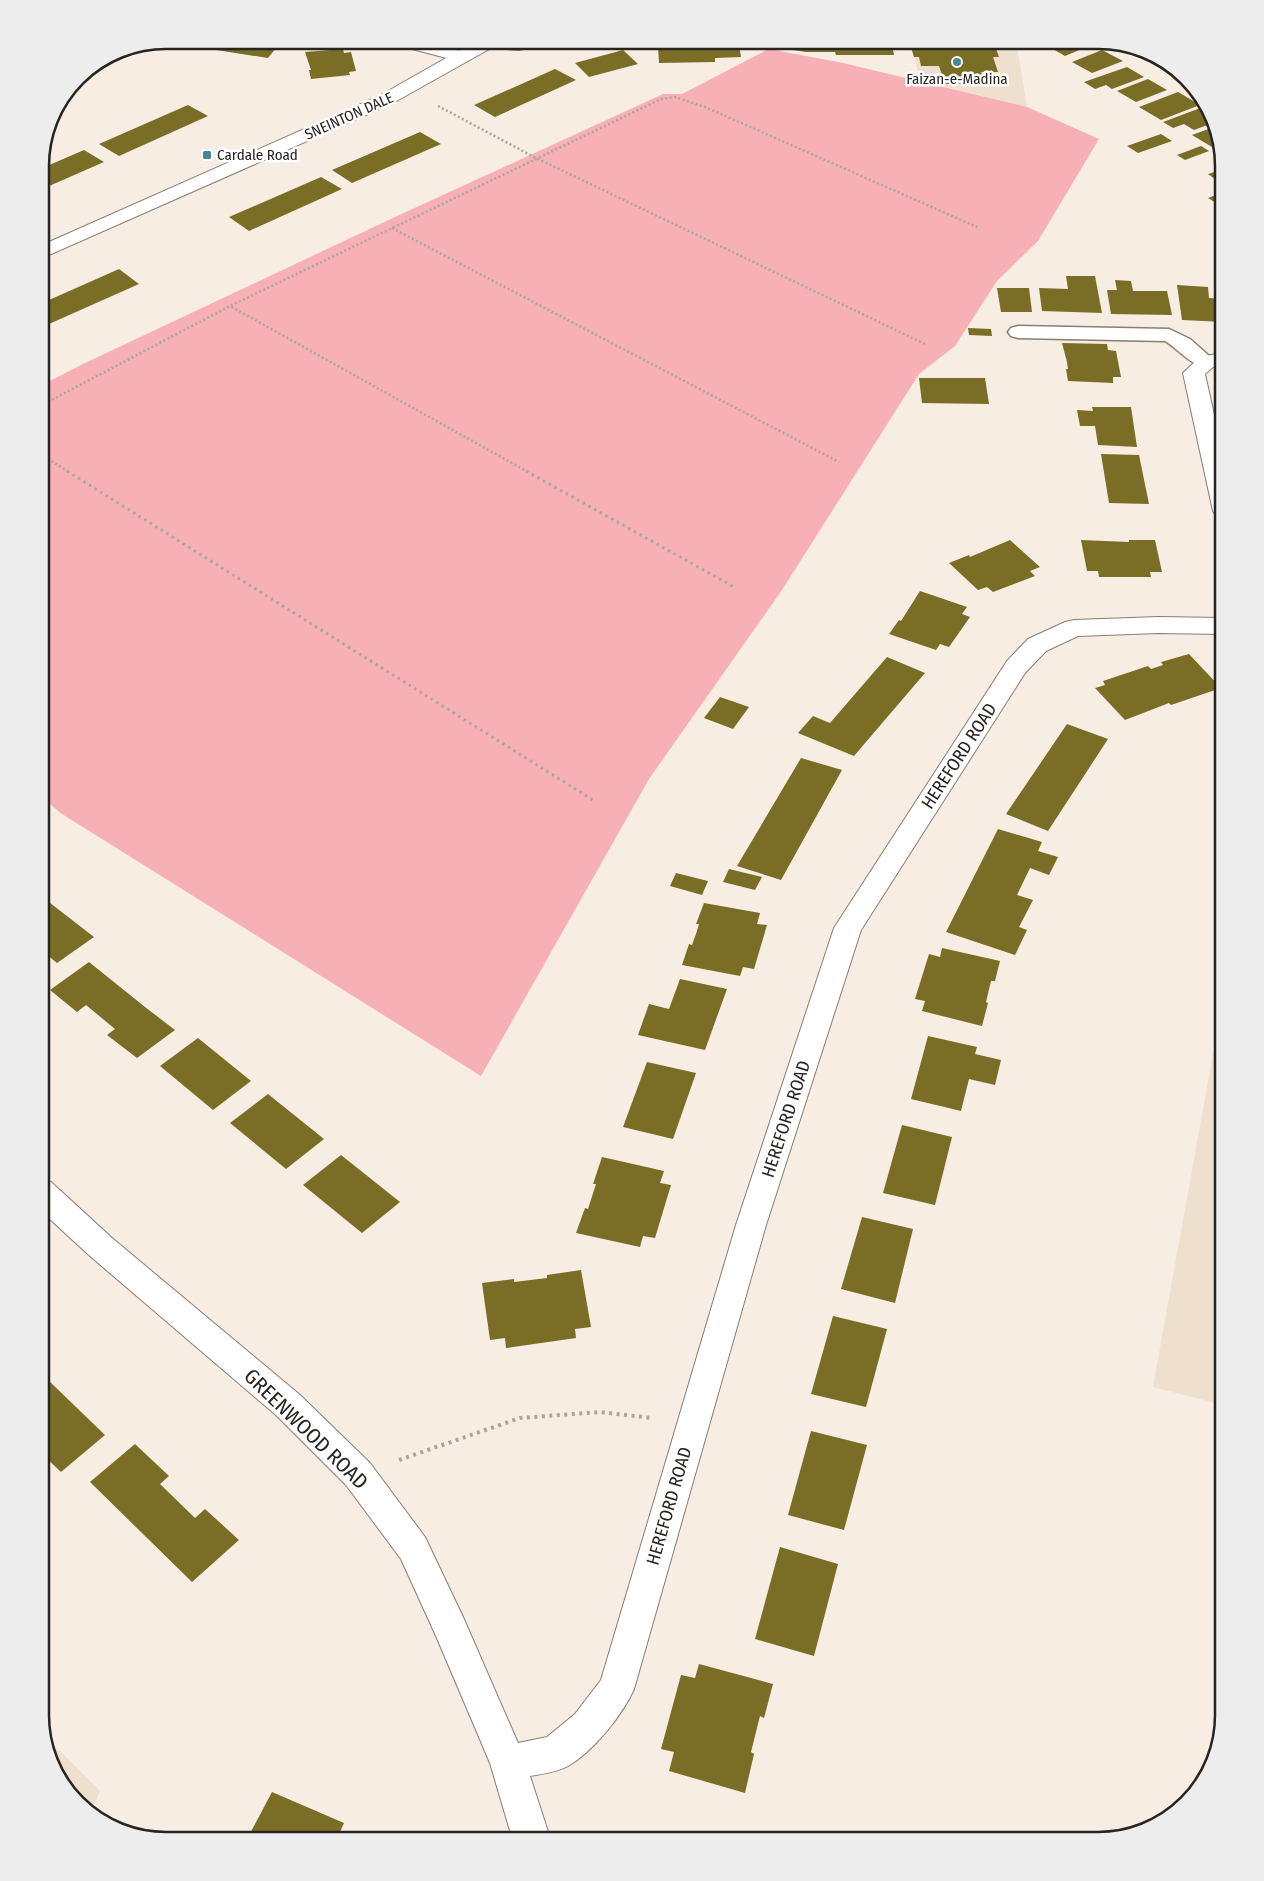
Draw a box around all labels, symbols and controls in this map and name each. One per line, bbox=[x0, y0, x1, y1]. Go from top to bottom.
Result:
marker: Faizan-e-Madina bbox=[951, 56, 963, 68]
place label: Faizan-e-Madina bbox=[906, 70, 1008, 88]
street label: SNEINTON DALE bbox=[302, 88, 396, 144]
place label: Cardale Road bbox=[217, 146, 298, 164]
marker: Cardale Road bbox=[201, 149, 213, 161]
street label: HEREFORD ROAD bbox=[917, 699, 1001, 813]
street label: HEREFORD ROAD bbox=[757, 1058, 815, 1180]
street label: GREENWOOD ROAD bbox=[238, 1363, 374, 1495]
street label: HEREFORD ROAD bbox=[642, 1444, 696, 1568]

